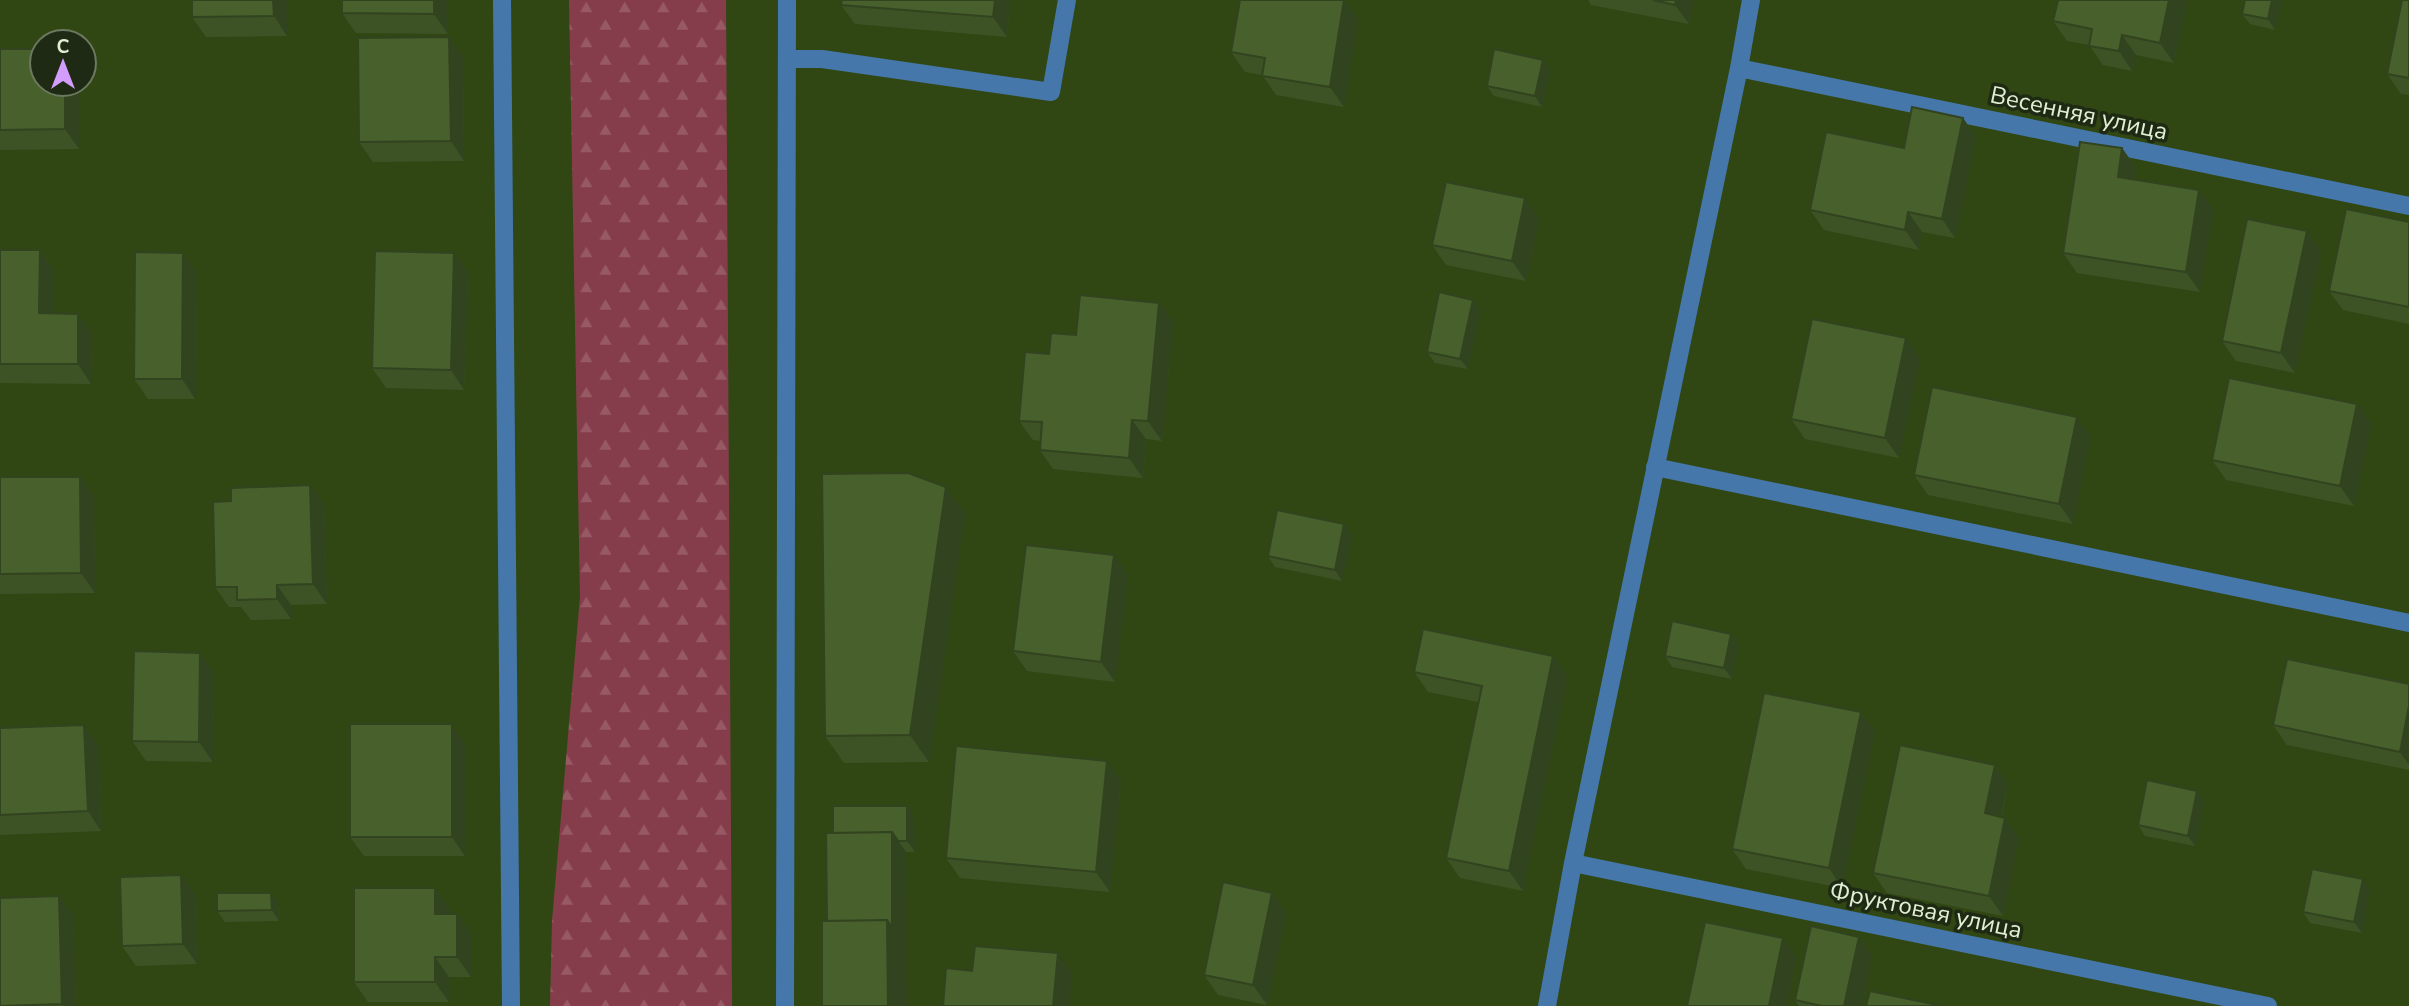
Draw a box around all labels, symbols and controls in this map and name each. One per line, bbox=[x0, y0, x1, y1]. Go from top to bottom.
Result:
north arrow bbox=[28, 28, 98, 98]
text: С bbox=[57, 34, 70, 60]
street label: Весенняя улица bbox=[1987, 79, 2171, 147]
street label: Фруктовая улица bbox=[1827, 874, 2025, 946]

